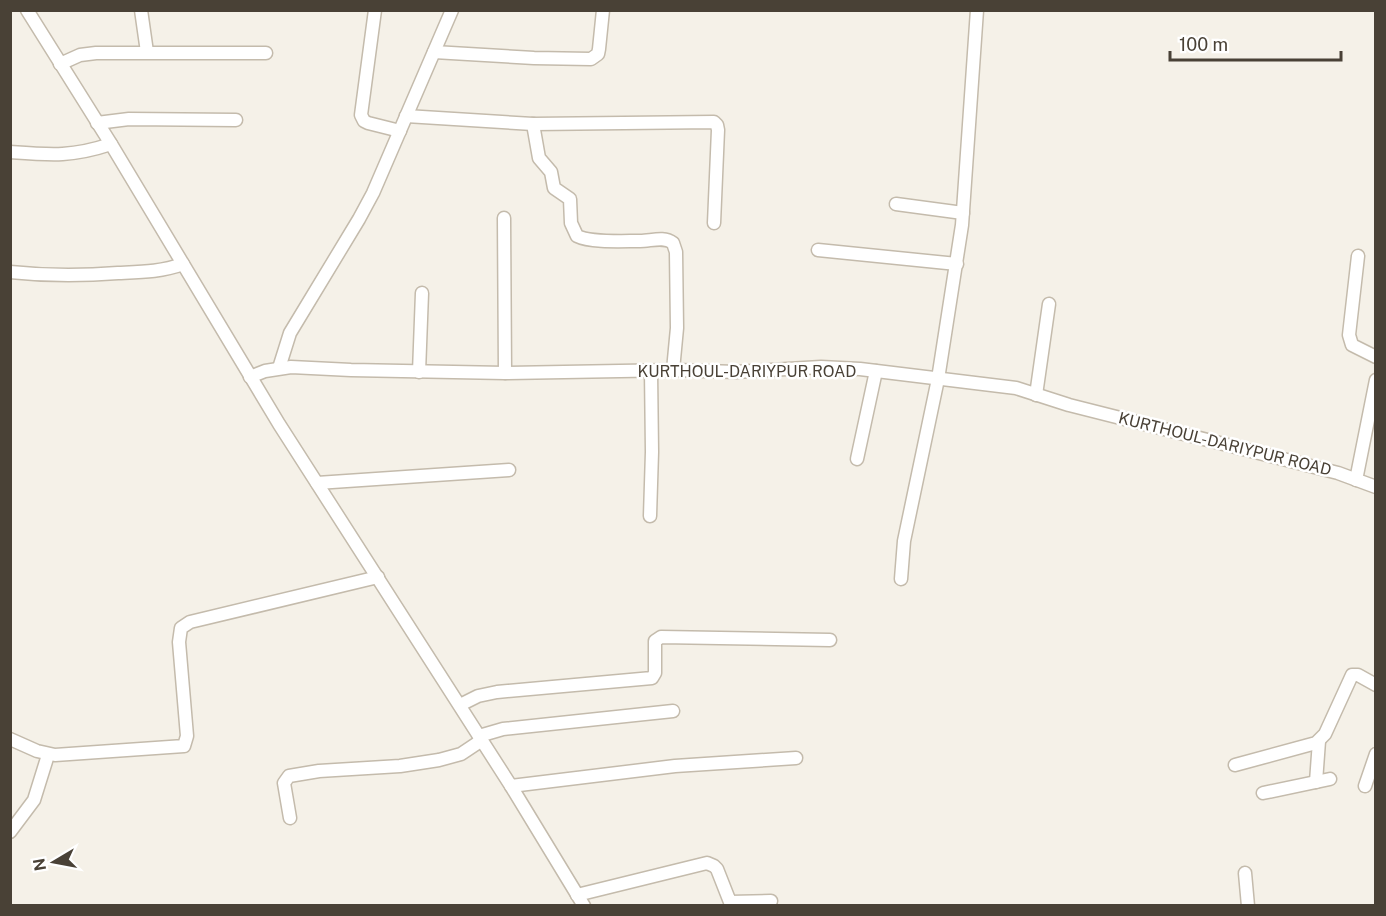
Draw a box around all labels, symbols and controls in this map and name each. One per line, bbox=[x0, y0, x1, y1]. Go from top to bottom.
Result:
scale bar bbox=[1170, 24, 1341, 62]
text: 100 m bbox=[1179, 34, 1228, 55]
street label: KURTHOUL-DARIYPUR ROAD bbox=[638, 362, 856, 381]
street label: KURTHOUL-DARIYPUR ROAD bbox=[1117, 408, 1333, 480]
north arrow bbox=[24, 832, 84, 892]
text: N bbox=[29, 857, 50, 872]

